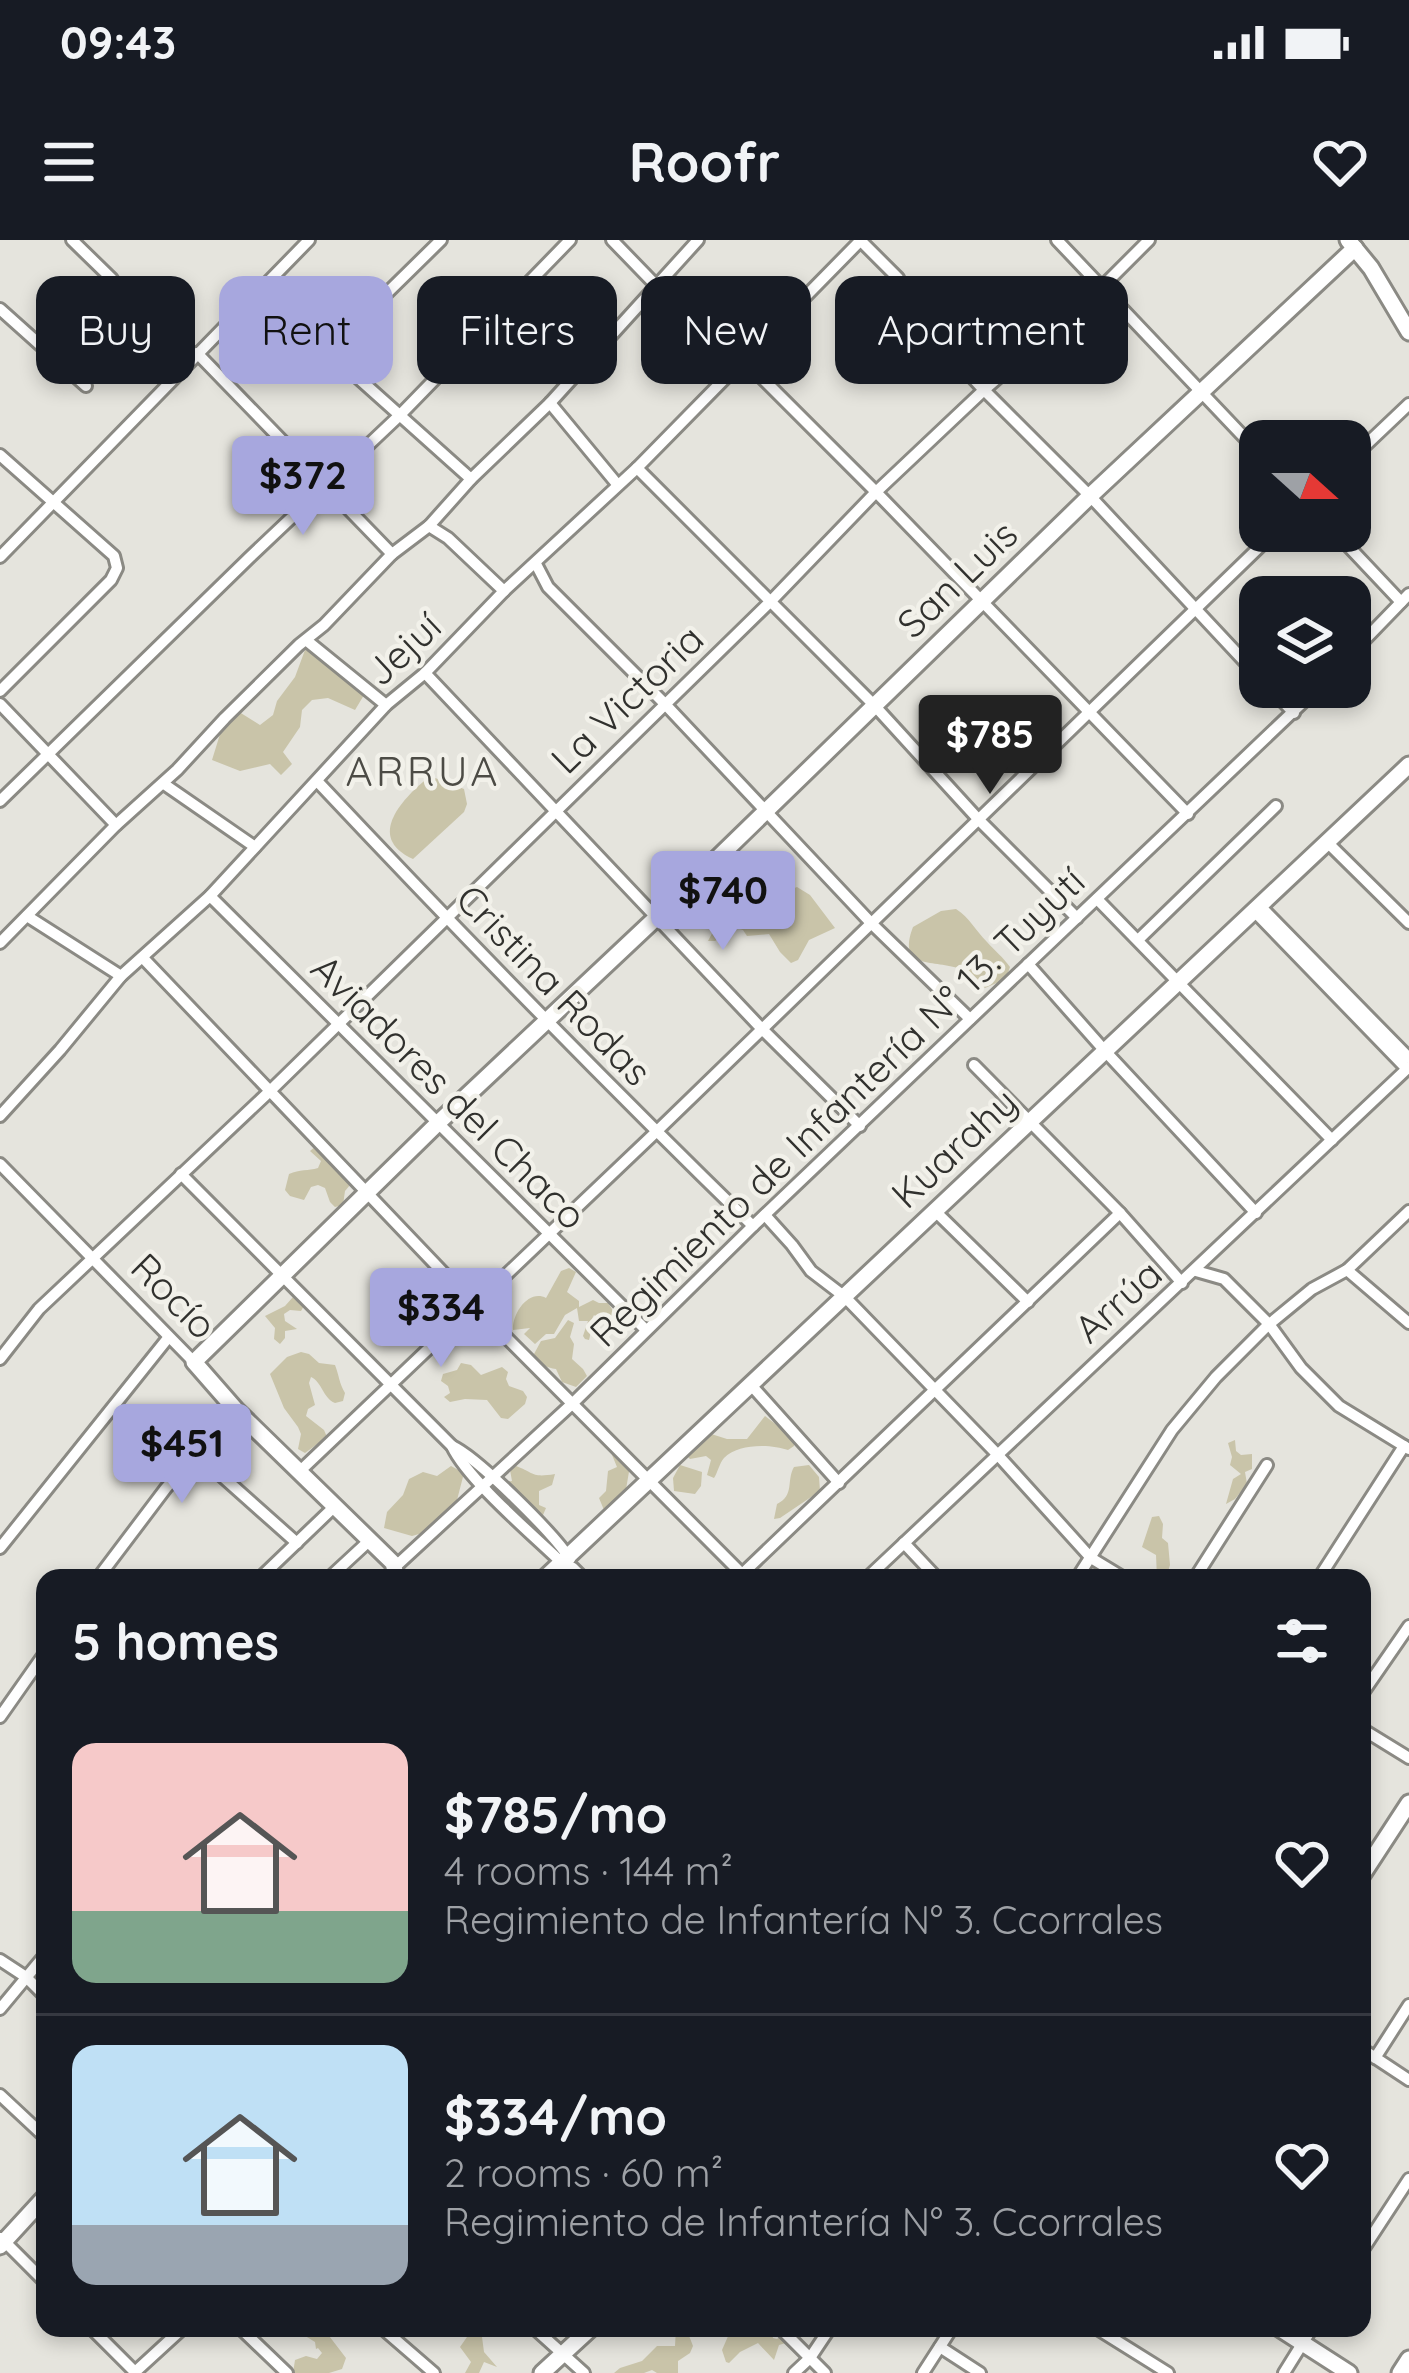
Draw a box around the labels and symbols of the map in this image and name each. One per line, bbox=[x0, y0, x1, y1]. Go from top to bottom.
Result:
north arrow bbox=[1239, 420, 1371, 552]
pin: $372 bbox=[232, 436, 374, 538]
street label: San Luis bbox=[886, 509, 1027, 648]
street label: Jejuí bbox=[355, 601, 451, 696]
street label: La Victoria bbox=[540, 614, 713, 783]
pin: $785 bbox=[919, 695, 1061, 797]
district label: ARRUA bbox=[346, 744, 500, 797]
pin: $740 bbox=[652, 851, 794, 953]
street label: Regimiento de Infantería N° 13. Tuyutí bbox=[579, 856, 1095, 1357]
street label: Cristina Rodas bbox=[446, 874, 662, 1095]
street label: Aviadores del Chaco bbox=[301, 944, 597, 1240]
street label: Kuarahy bbox=[881, 1077, 1027, 1218]
street label: Rocío bbox=[121, 1242, 228, 1349]
street label: Arrúa bbox=[1064, 1249, 1172, 1353]
pin: $334 bbox=[370, 1268, 512, 1370]
pin: $451 bbox=[111, 1404, 253, 1506]

